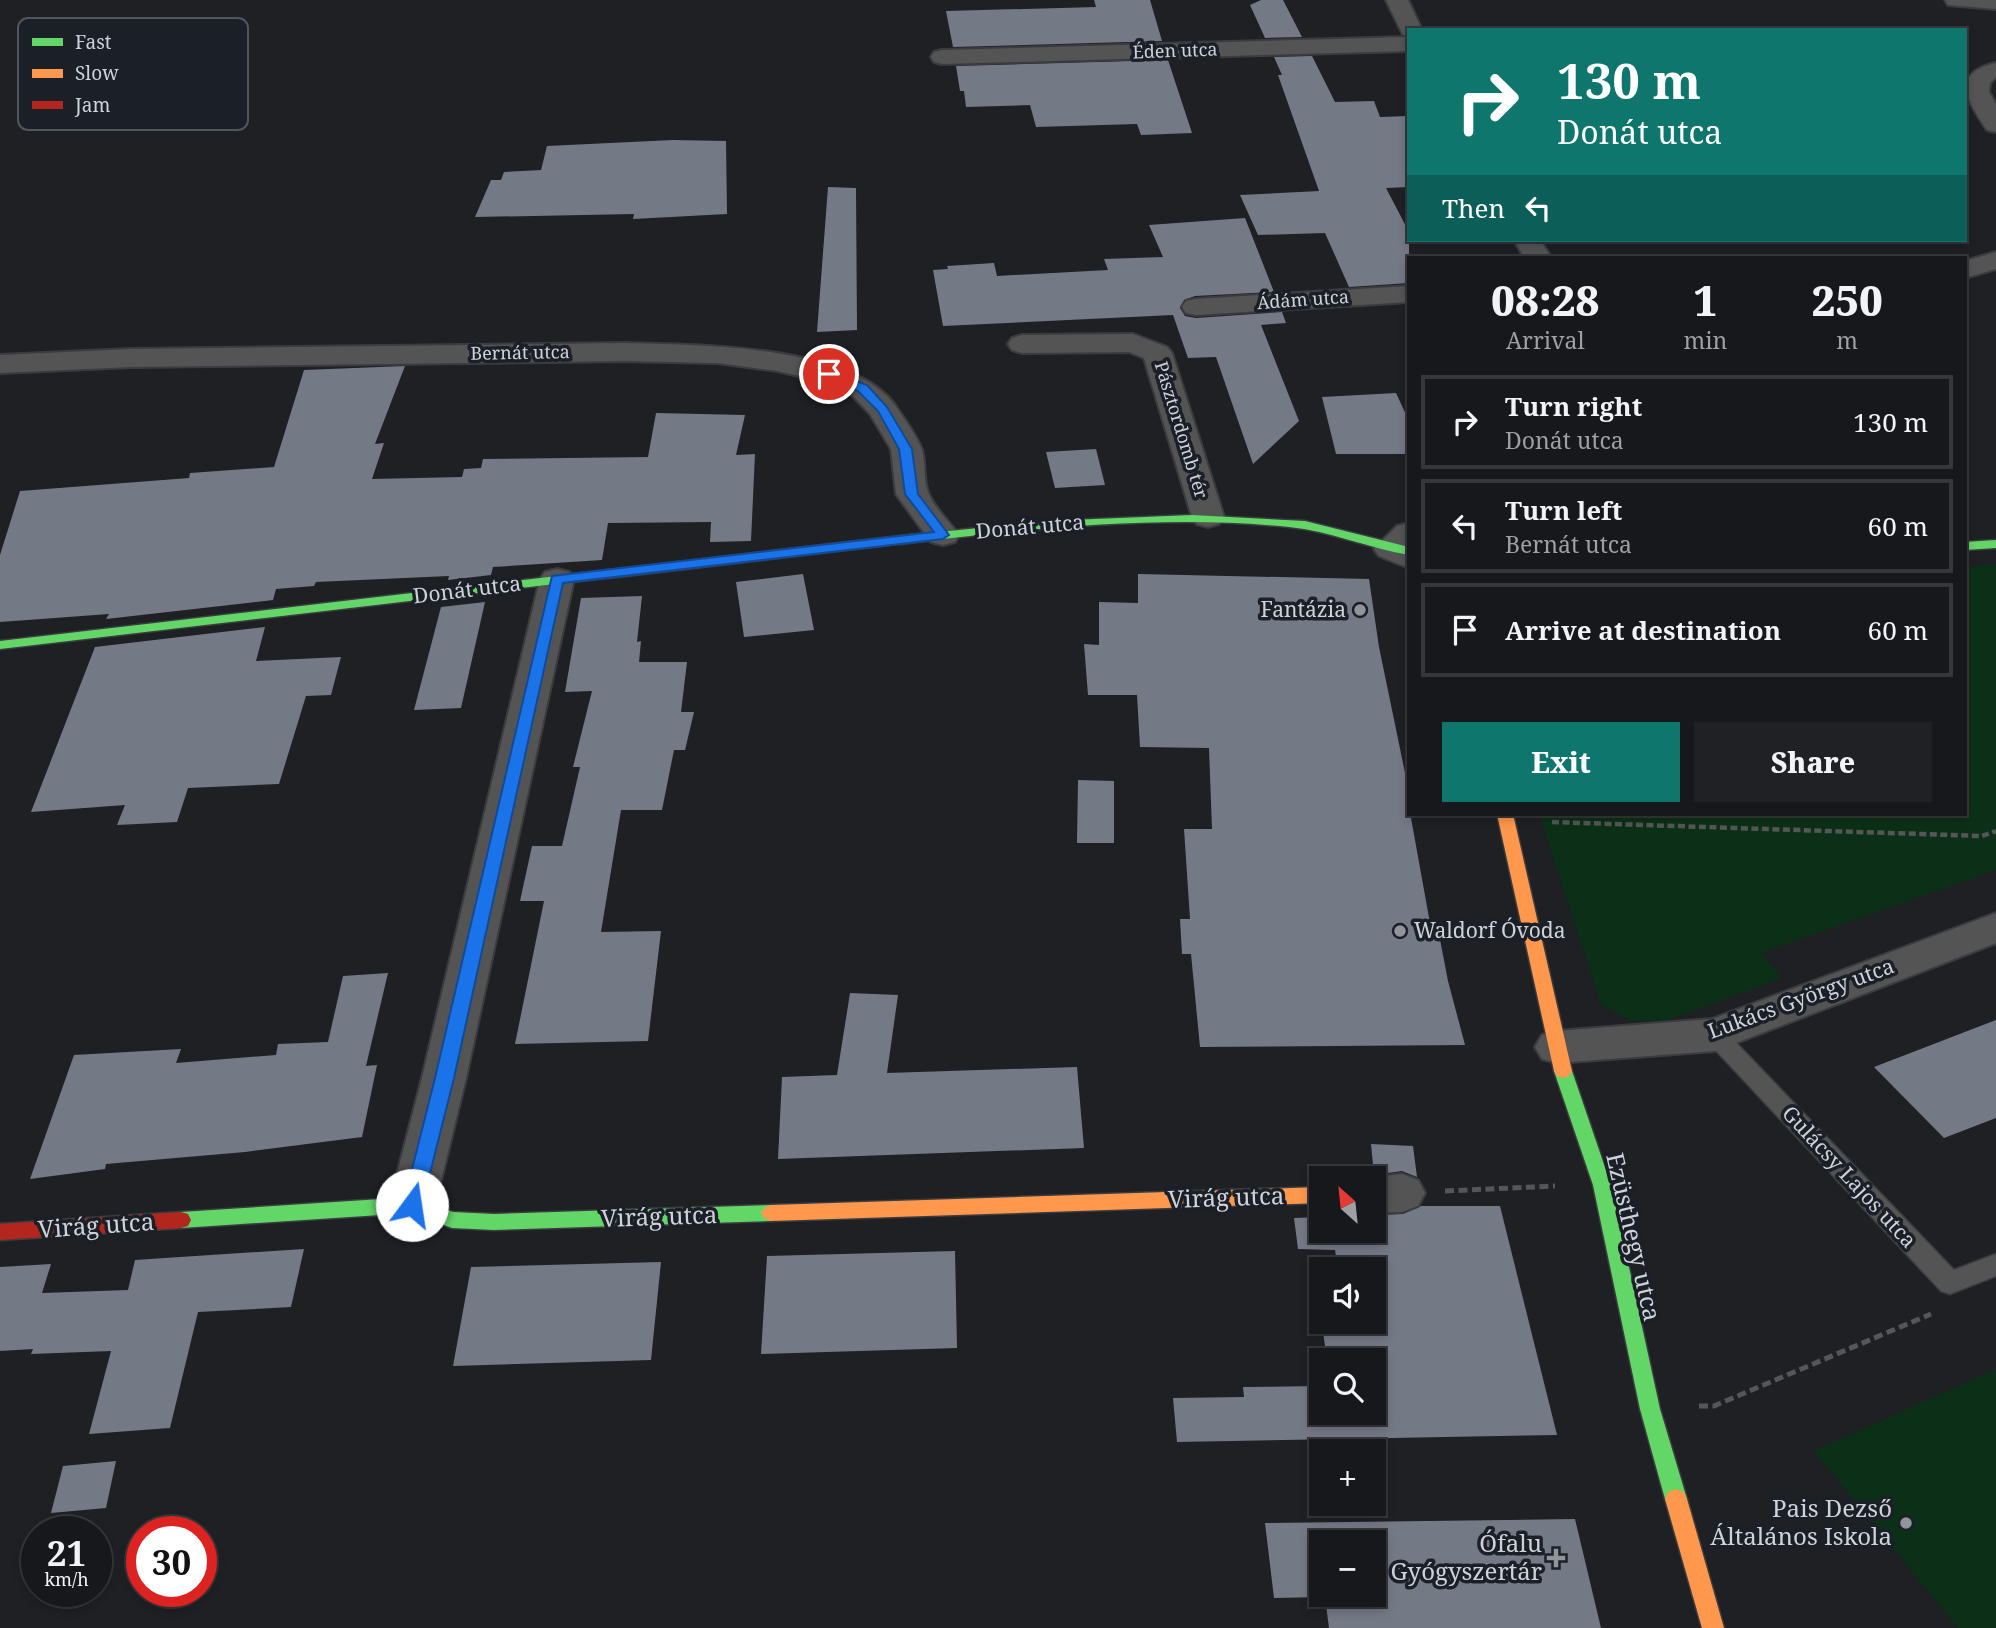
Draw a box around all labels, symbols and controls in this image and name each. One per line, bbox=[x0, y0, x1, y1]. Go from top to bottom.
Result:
legend bbox=[18, 18, 248, 130]
text: Fast bbox=[75, 29, 112, 55]
street label: Éden utca bbox=[1132, 37, 1218, 63]
text: 130 m bbox=[1557, 47, 1701, 113]
icon: right bbox=[1442, 56, 1533, 147]
text: Slow bbox=[75, 60, 119, 86]
text: Jam bbox=[74, 92, 110, 118]
text: Donát utca bbox=[1557, 110, 1722, 153]
icon: left bbox=[1519, 189, 1557, 227]
text: Then bbox=[1442, 190, 1505, 226]
text: 08:28 bbox=[1491, 271, 1599, 328]
text: 1 bbox=[1694, 271, 1717, 328]
text: 250 bbox=[1811, 271, 1883, 328]
street label: Ádám utca bbox=[1256, 284, 1350, 314]
text: Arrival bbox=[1506, 324, 1585, 356]
text: min bbox=[1683, 324, 1727, 356]
text: m bbox=[1836, 324, 1858, 356]
street label: Bernát utca bbox=[470, 339, 570, 365]
pin bbox=[799, 344, 859, 404]
icon: arrive bbox=[810, 355, 848, 393]
street label: Pásztordomb tér bbox=[1150, 358, 1214, 502]
text: Turn right bbox=[1505, 388, 1642, 424]
icon: right bbox=[1446, 403, 1484, 441]
text: 130 m bbox=[1853, 404, 1928, 440]
text: Donát utca bbox=[1505, 424, 1624, 456]
text: Turn left bbox=[1505, 492, 1622, 528]
street label: Donát utca bbox=[975, 507, 1085, 545]
icon: left bbox=[1446, 507, 1484, 545]
text: 60 m bbox=[1868, 508, 1928, 544]
text: Bernát utca bbox=[1505, 528, 1632, 560]
street label: Donát utca bbox=[411, 569, 522, 610]
place label: Fantázia bbox=[1261, 595, 1346, 623]
marker: Fantázia bbox=[1352, 602, 1368, 618]
icon: arrive bbox=[1446, 611, 1484, 649]
text: Arrive at destination bbox=[1505, 612, 1781, 648]
text: 60 m bbox=[1868, 612, 1928, 648]
button: Exit bbox=[1442, 722, 1680, 802]
button: Share bbox=[1694, 722, 1932, 802]
place label: Waldorf Óvoda bbox=[1414, 916, 1566, 944]
marker: Waldorf Óvoda bbox=[1392, 923, 1408, 939]
street label: Lukács György utca bbox=[1704, 951, 1898, 1045]
street label: Gulácsy Lajos utca bbox=[1776, 1099, 1923, 1253]
street label: Ezüsthegy utca bbox=[1599, 1149, 1670, 1324]
north arrow bbox=[1309, 1166, 1386, 1242]
map controls bbox=[1309, 1166, 1386, 1607]
position arrow bbox=[375, 1168, 449, 1242]
street label: Virág utca bbox=[1167, 1178, 1285, 1215]
street label: Virág utca bbox=[600, 1197, 718, 1234]
street label: Virág utca bbox=[37, 1204, 155, 1245]
button: sound bbox=[1309, 1257, 1386, 1334]
button: search bbox=[1309, 1348, 1386, 1425]
button: + bbox=[1309, 1439, 1386, 1516]
place label: Pais Dezső Általános Iskola bbox=[1710, 1491, 1892, 1552]
marker: Pais Dezső Általános Iskola bbox=[1898, 1515, 1914, 1531]
speed limit sign: 30 bbox=[126, 1516, 217, 1607]
place label: Ófalu Gyógyszertár bbox=[1390, 1526, 1542, 1587]
text: 21 bbox=[47, 1529, 86, 1576]
button: − bbox=[1309, 1530, 1386, 1607]
marker: Ófalu Gyógyszertár bbox=[1548, 1550, 1564, 1566]
text: km/h bbox=[44, 1567, 89, 1591]

